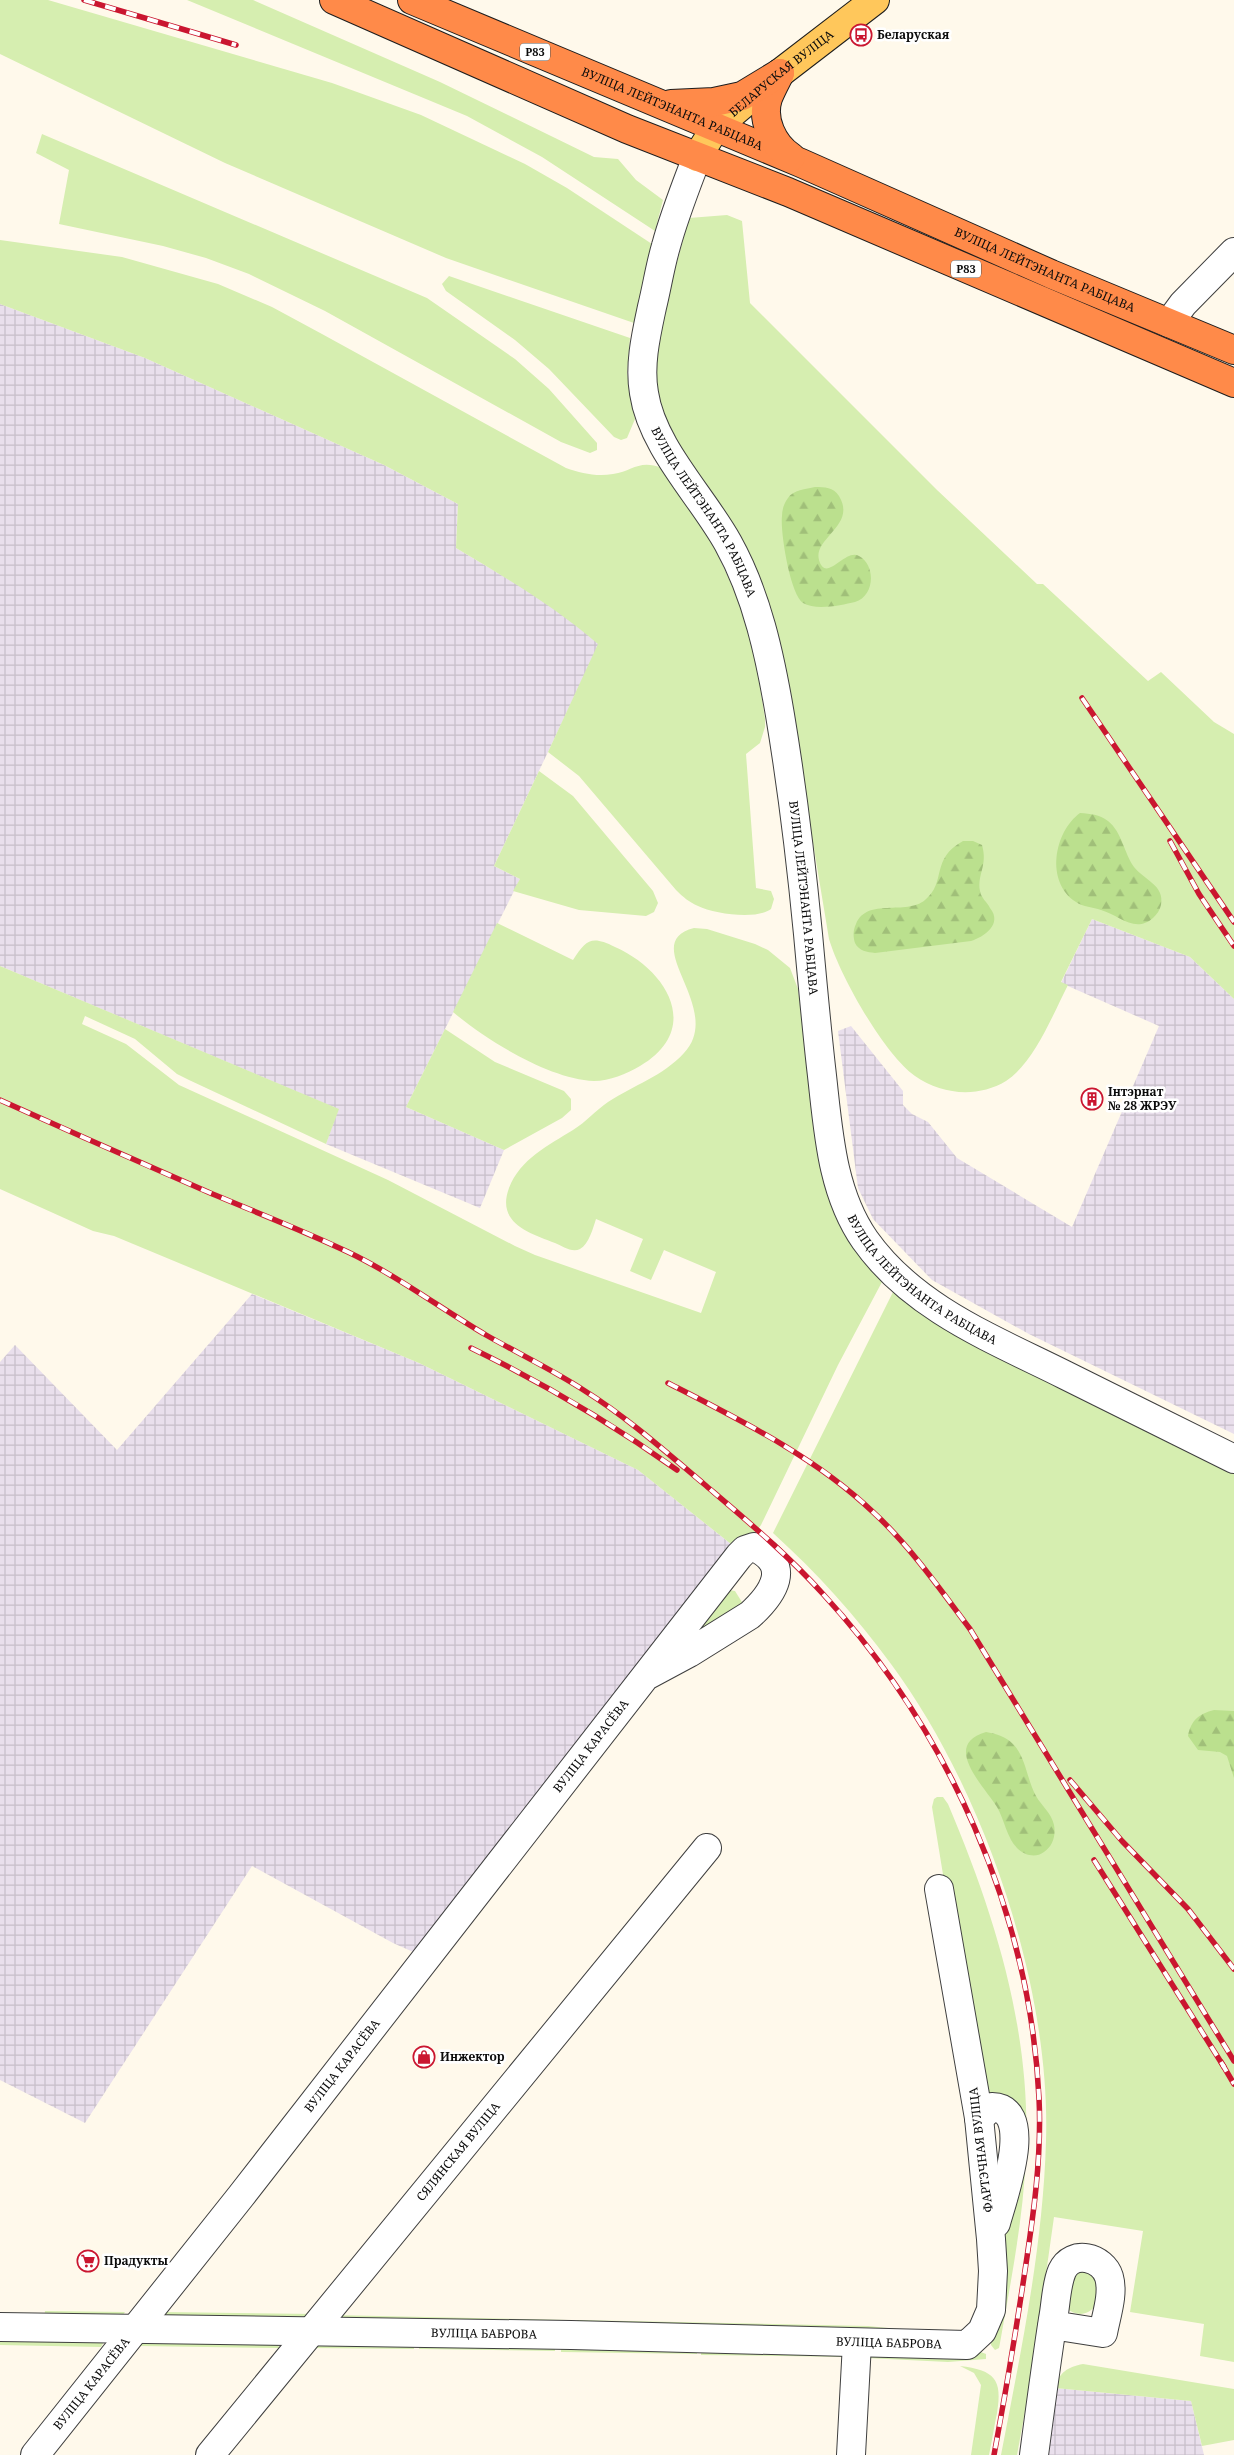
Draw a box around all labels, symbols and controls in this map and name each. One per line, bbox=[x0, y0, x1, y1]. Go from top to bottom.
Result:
bus stop icon: Беларуская bbox=[849, 23, 873, 47]
street label: БЕЛАРУСКАЯ ВУЛІЦА bbox=[725, 26, 837, 120]
place label: Беларуская bbox=[877, 26, 950, 43]
road number: Р83 bbox=[520, 44, 550, 61]
street label: ВУЛІЦА ЛЕЙТЭНАНТА РАБЦАВА bbox=[579, 63, 766, 154]
street label: ВУЛІЦА ЛЕЙТЭНАНТА РАБЦАВА bbox=[952, 223, 1138, 316]
road number: Р83 bbox=[951, 260, 981, 278]
street label: ВУЛІЦА ЛЕЙТЭНАНТА РАБЦАВА bbox=[647, 424, 760, 600]
street label: ВУЛІЦА ЛЕЙТЭНАНТА РАБЦАВА bbox=[785, 800, 823, 996]
place label: Інтэрнат № 28 ЖРЭУ bbox=[1108, 1083, 1177, 1114]
building icon: Інтэрнат № 28 ЖРЭУ bbox=[1080, 1087, 1104, 1111]
street label: ВУЛІЦА ЛЕЙТЭНАНТА РАБЦАВА bbox=[844, 1212, 1000, 1349]
street label: ВУЛІЦА КАРАСЁВА bbox=[549, 1695, 633, 1796]
street label: ВУЛІЦА КАРАСЁВА bbox=[300, 2015, 384, 2116]
shop icon: Инжектор bbox=[412, 2045, 436, 2069]
place label: Инжектор bbox=[440, 2048, 505, 2065]
street label: ФАРТЭЧНАЯ ВУЛІЦА bbox=[964, 2086, 997, 2214]
street label: СЯЛЯНСКАЯ ВУЛІЦА bbox=[412, 2098, 504, 2205]
supermarket icon: Прадукты bbox=[76, 2249, 100, 2273]
place label: Прадукты bbox=[104, 2252, 168, 2269]
street label: ВУЛІЦА БАБРОВА bbox=[431, 2324, 538, 2343]
street label: ВУЛІЦА КАРАСЁВА bbox=[49, 2333, 134, 2433]
street label: ВУЛІЦА БАБРОВА bbox=[836, 2333, 943, 2352]

